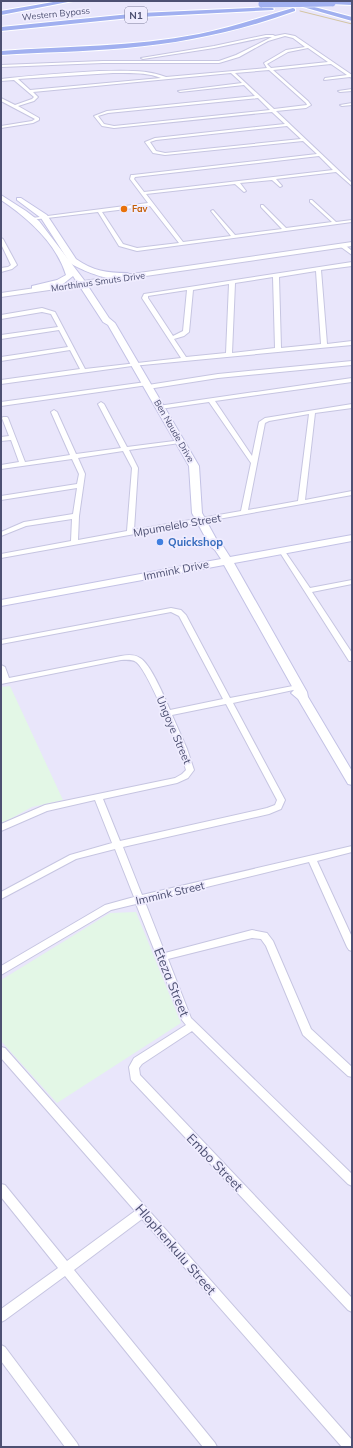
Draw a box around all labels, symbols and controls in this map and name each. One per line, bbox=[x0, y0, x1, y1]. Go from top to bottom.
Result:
street label: Western Bypass bbox=[21, 4, 91, 24]
road number: N1 bbox=[125, 7, 147, 23]
place label: Fav bbox=[132, 203, 148, 214]
marker: Fav bbox=[119, 204, 129, 214]
street label: Marthinus Smuts Drive bbox=[50, 269, 146, 294]
street label: Ben Naude Drive bbox=[152, 398, 197, 464]
street label: Mpumelelo Street bbox=[132, 510, 222, 540]
place label: Quickshop bbox=[168, 535, 223, 549]
marker: Quickshop bbox=[155, 537, 165, 547]
street label: Immink Drive bbox=[142, 557, 210, 583]
street label: Ungoye Street bbox=[153, 694, 195, 766]
street label: Immink Street bbox=[134, 878, 206, 908]
street label: Eteza Street bbox=[151, 945, 193, 1019]
street label: Embo Street bbox=[184, 1130, 247, 1194]
street label: Hlophenkulu Street bbox=[132, 1200, 220, 1298]

